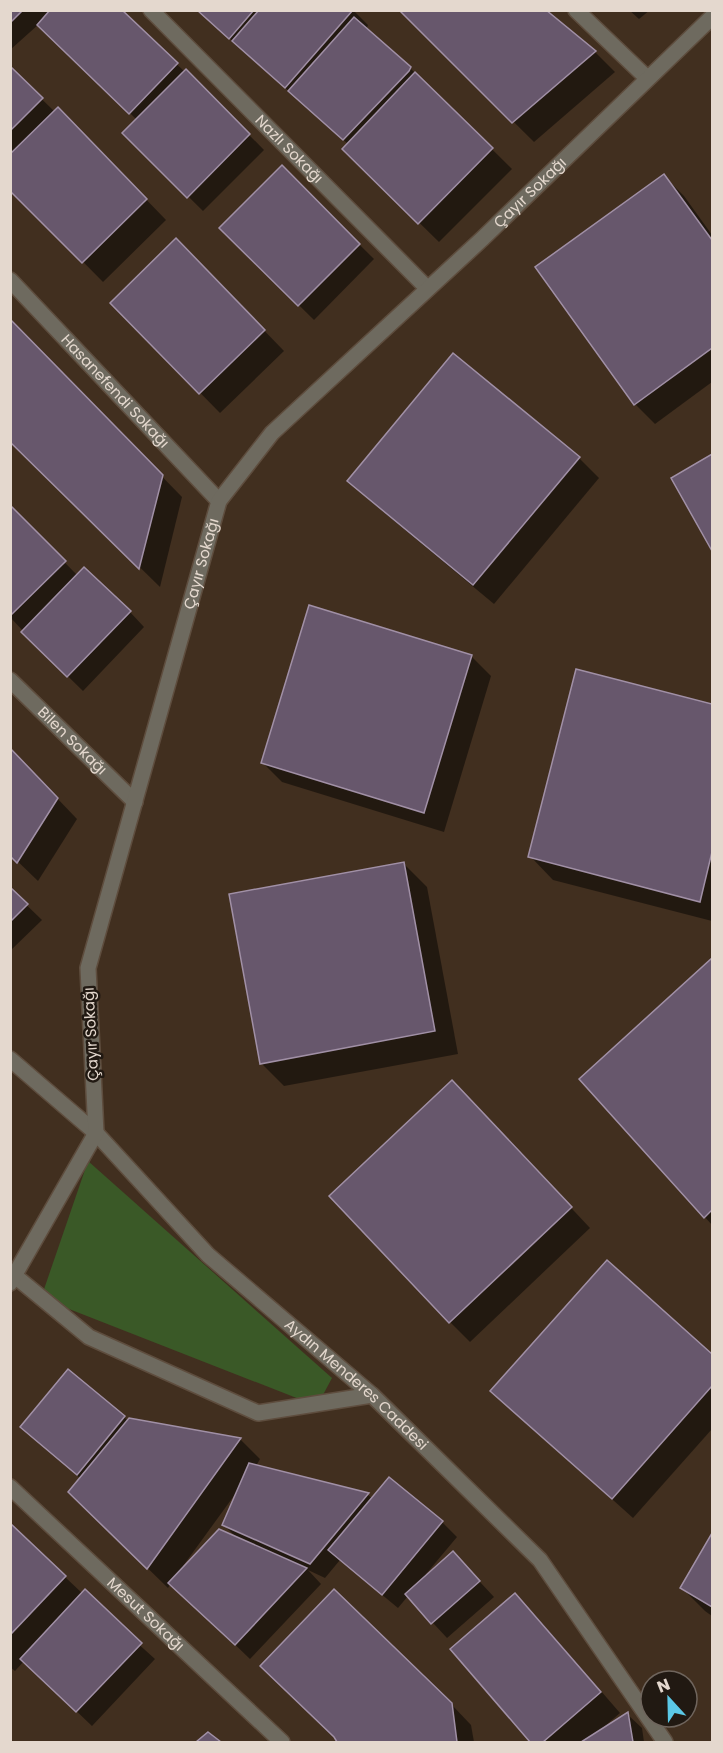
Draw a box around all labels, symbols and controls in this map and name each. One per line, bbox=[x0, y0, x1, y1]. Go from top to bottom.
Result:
street label: Nazlı Sokağı bbox=[251, 110, 328, 188]
street label: Çayır Sokağı bbox=[489, 152, 571, 232]
street label: Hasanefendi Sokağı bbox=[57, 329, 174, 452]
street label: Çayır Sokağı bbox=[178, 516, 224, 611]
street label: Bilen Sokağı bbox=[33, 702, 112, 779]
street label: Çayır Sokağı bbox=[78, 987, 103, 1081]
street label: Aydın Menderes Caddesi bbox=[280, 1314, 433, 1455]
street label: Mesut Sokağı bbox=[103, 1572, 189, 1655]
north arrow bbox=[639, 1669, 699, 1729]
text: N bbox=[654, 1673, 673, 1698]

